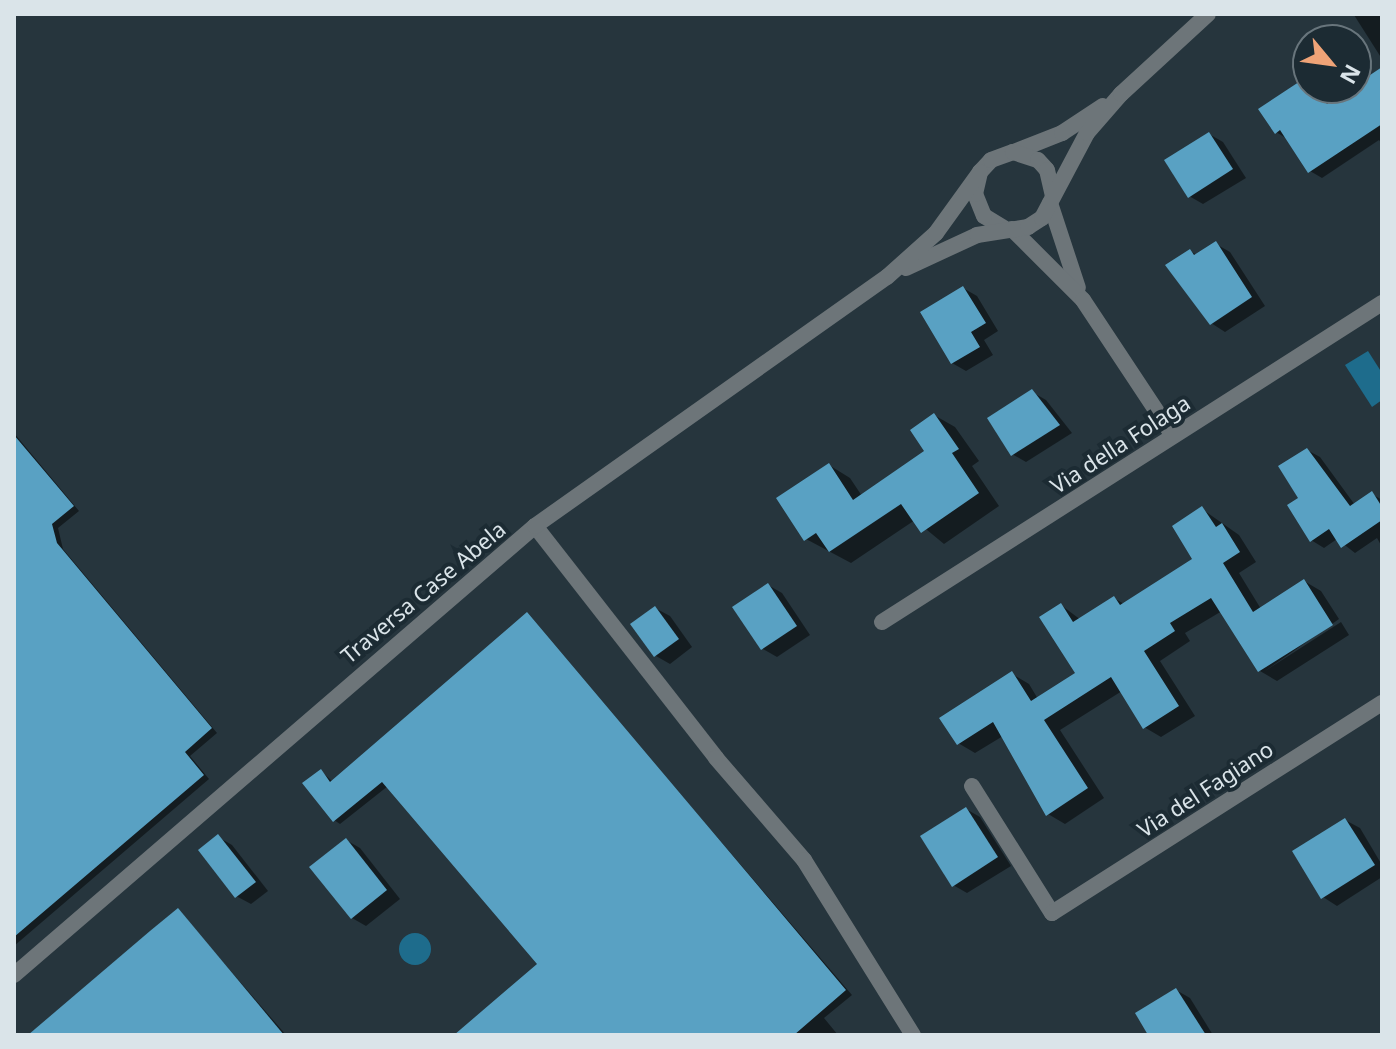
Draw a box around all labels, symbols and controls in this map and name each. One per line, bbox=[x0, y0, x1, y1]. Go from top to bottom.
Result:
north arrow bbox=[1292, 24, 1372, 104]
text: N bbox=[1334, 60, 1369, 90]
street label: Via della Folaga bbox=[1045, 389, 1195, 499]
street label: Traversa Case Abela bbox=[335, 516, 511, 668]
street label: Via del Fagiano bbox=[1132, 735, 1278, 843]

